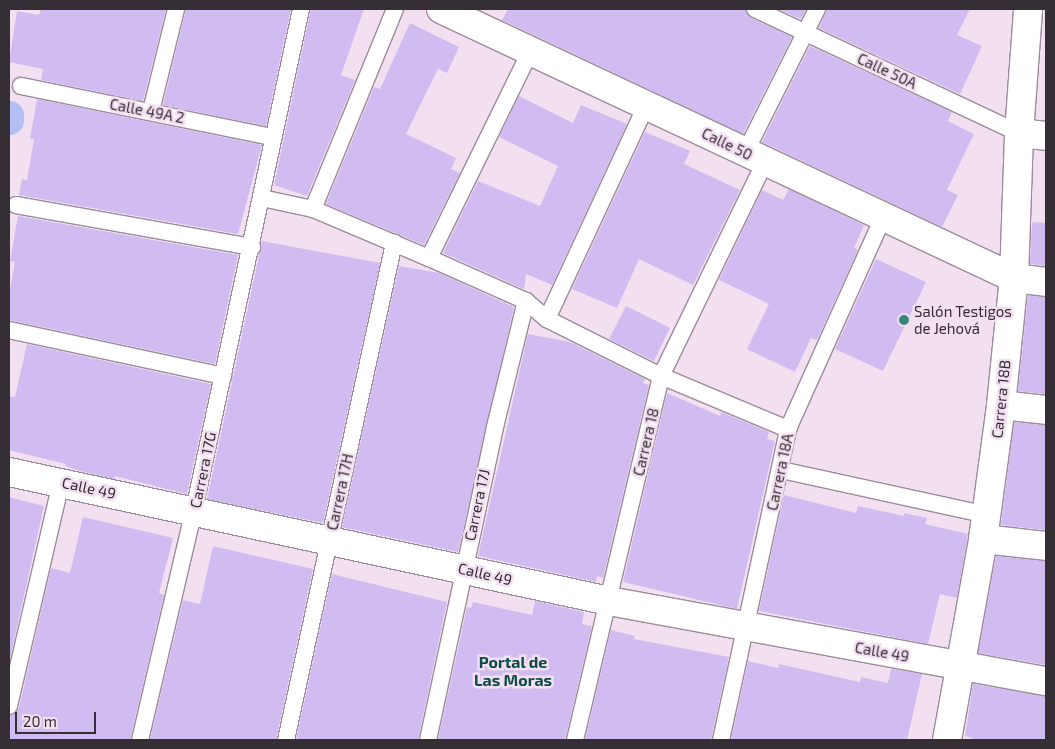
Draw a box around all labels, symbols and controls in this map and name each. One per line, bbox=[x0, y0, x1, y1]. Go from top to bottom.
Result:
street label: Calle 50A bbox=[854, 49, 920, 93]
street label: Calle 49A 2 bbox=[108, 95, 186, 127]
street label: Calle 50 bbox=[699, 124, 755, 164]
place label: Salón Testigos de Jehová bbox=[914, 302, 1012, 337]
marker: Salón Testigos de Jehová bbox=[898, 314, 910, 326]
street label: Carrera 18B bbox=[988, 359, 1014, 439]
street label: Carrera 18 bbox=[629, 406, 663, 478]
street label: Carrera 17G bbox=[186, 430, 220, 510]
street label: Carrera 18A bbox=[763, 432, 797, 512]
street label: Carrera 17H bbox=[323, 452, 357, 532]
street label: Carrera 17J bbox=[461, 467, 493, 543]
street label: Calle 49 bbox=[60, 473, 118, 503]
street label: Calle 49 bbox=[456, 559, 514, 589]
street label: Calle 49 bbox=[853, 638, 911, 666]
district label: Portal de Las Moras bbox=[474, 652, 552, 690]
scale bar bbox=[18, 702, 99, 734]
text: 20 m bbox=[23, 712, 57, 730]

